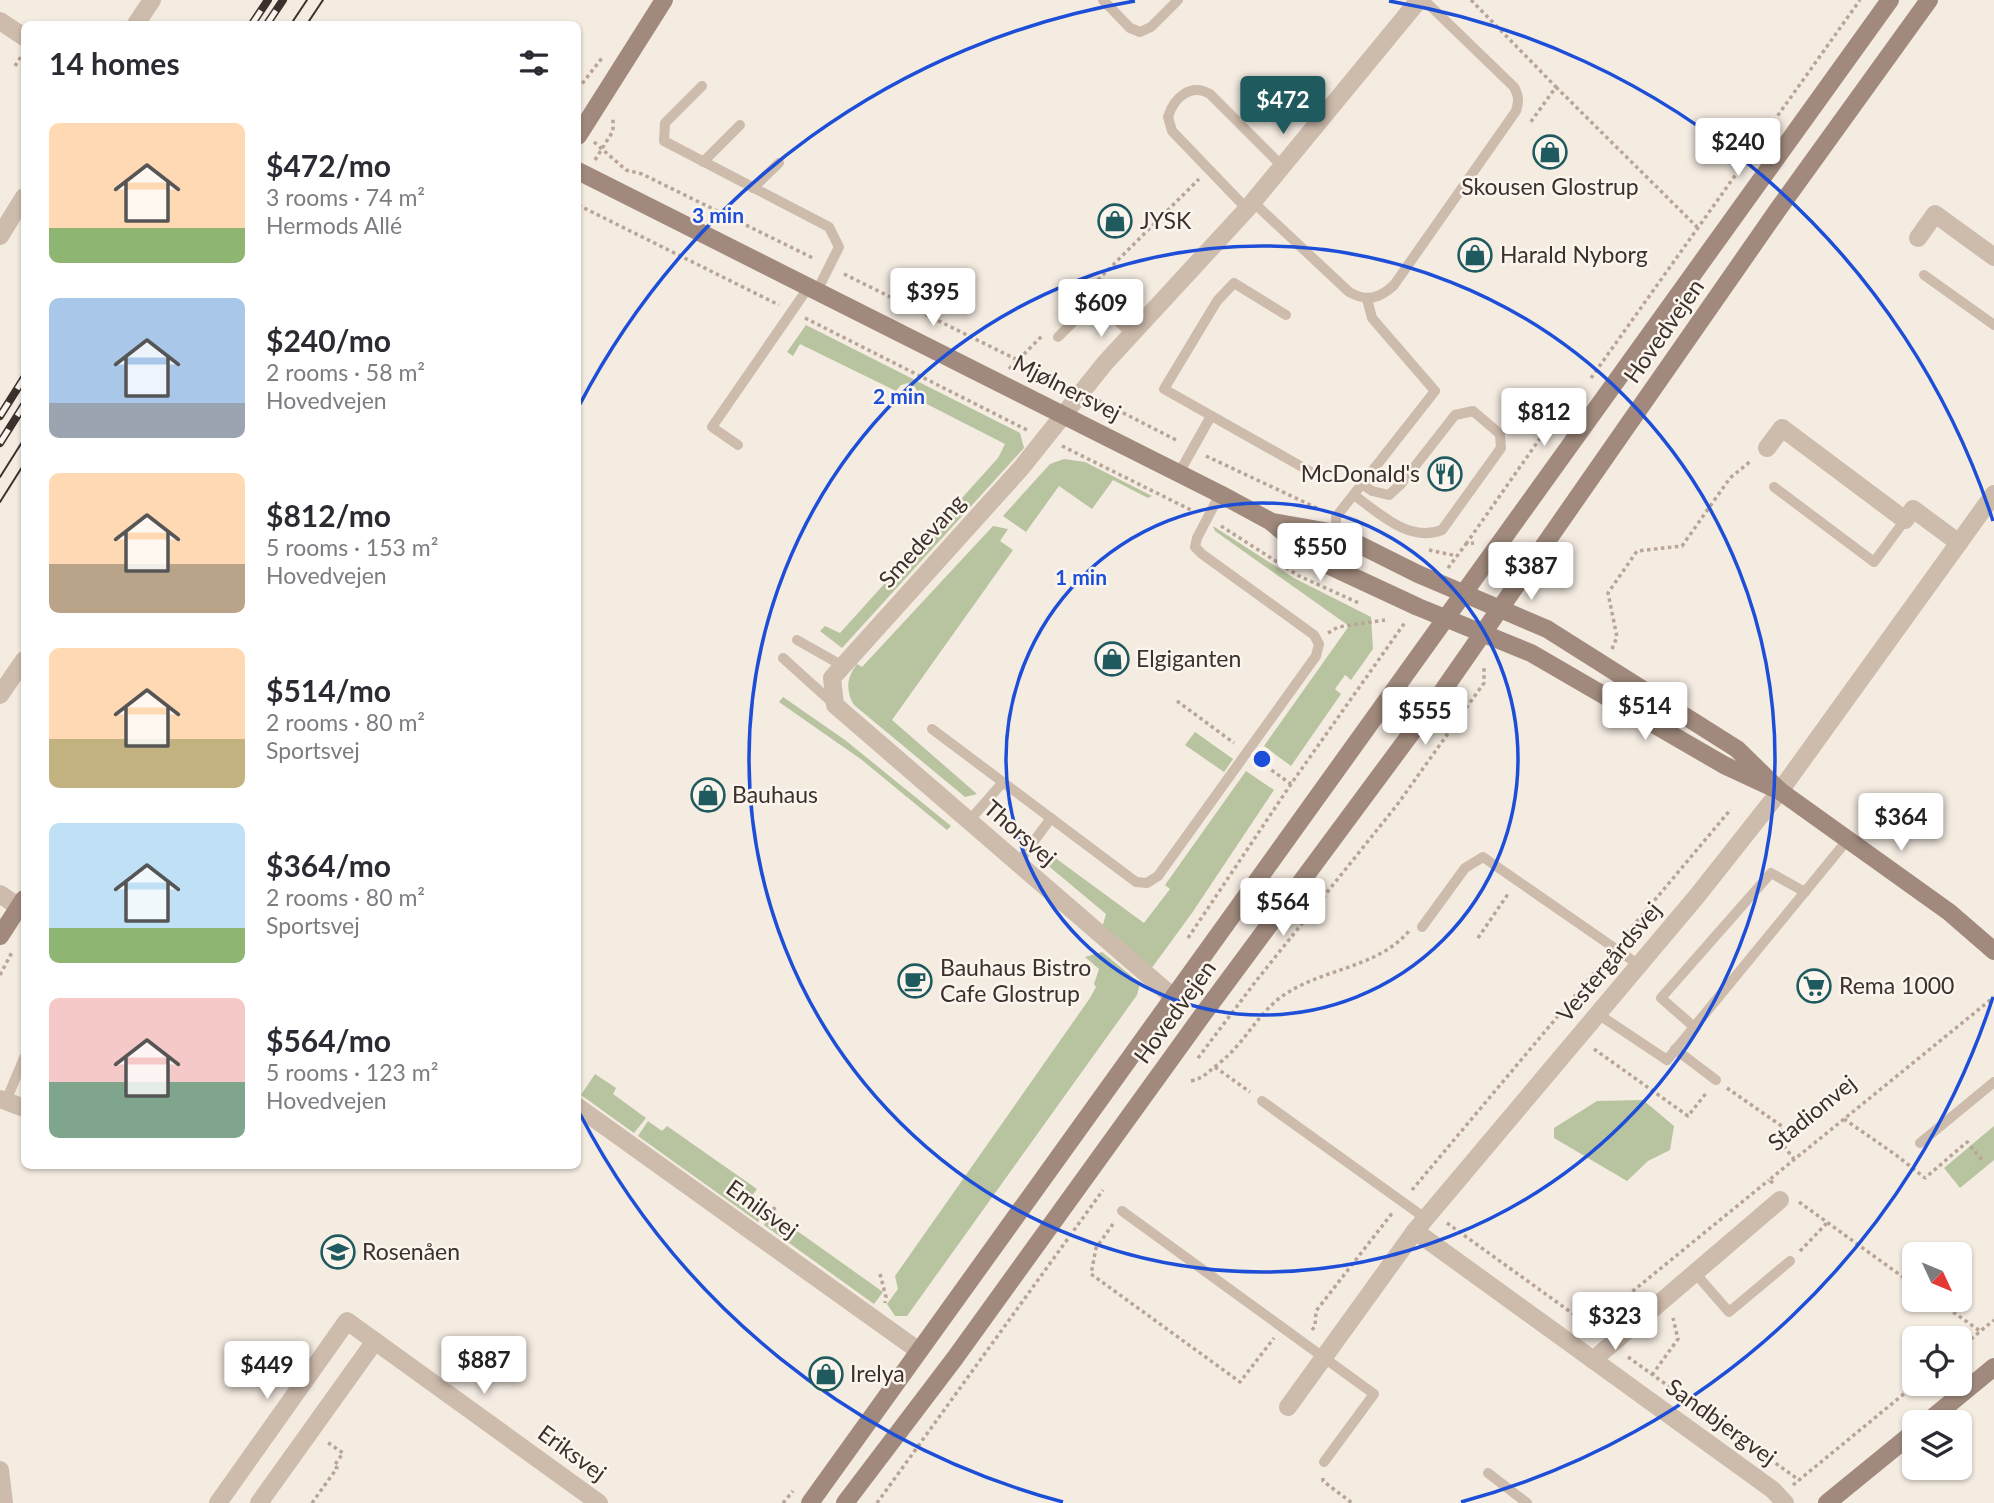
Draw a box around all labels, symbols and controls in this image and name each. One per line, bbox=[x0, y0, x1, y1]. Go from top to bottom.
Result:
icon: filters bbox=[515, 44, 553, 82]
text: 14 homes bbox=[49, 45, 180, 81]
pin: $472 bbox=[1242, 76, 1324, 136]
text: $472 bbox=[1256, 85, 1310, 113]
pin: $240 bbox=[1697, 118, 1779, 178]
text: $240 bbox=[1711, 127, 1765, 155]
shop icon: Skousen Glostrup bbox=[1531, 133, 1569, 171]
text: $472/mo bbox=[266, 147, 391, 183]
icon: home bbox=[105, 151, 189, 235]
place label: Skousen Glostrup bbox=[1461, 172, 1639, 200]
text: 3 rooms · 74 m² bbox=[266, 183, 425, 211]
text: 3 min bbox=[692, 202, 744, 227]
shop icon: JYSK bbox=[1096, 202, 1134, 240]
place label: JYSK bbox=[1140, 206, 1192, 234]
text: Hermods Allé bbox=[266, 211, 402, 239]
shop icon: Harald Nyborg bbox=[1456, 236, 1494, 274]
place label: Harald Nyborg bbox=[1500, 240, 1648, 268]
pin: $395 bbox=[892, 268, 974, 328]
street label: Hovedvejen bbox=[1617, 273, 1709, 388]
text: $395 bbox=[906, 277, 960, 305]
pin: $609 bbox=[1060, 280, 1142, 339]
text: $609 bbox=[1074, 288, 1128, 316]
text: $240/mo bbox=[266, 322, 391, 358]
icon: home bbox=[105, 326, 189, 410]
street label: Mjølnersvej bbox=[1009, 348, 1126, 426]
text: 2 rooms · 58 m² bbox=[266, 358, 425, 386]
text: 2 min bbox=[873, 383, 925, 408]
text: Hovedvejen bbox=[266, 386, 387, 414]
pin: $812 bbox=[1503, 388, 1585, 448]
text: $812 bbox=[1517, 397, 1571, 425]
restaurant icon: McDonald's bbox=[1426, 455, 1464, 493]
place label: McDonald's bbox=[1301, 459, 1420, 487]
street label: Smedevang bbox=[872, 488, 970, 593]
text: $812/mo bbox=[266, 497, 391, 533]
icon: home bbox=[105, 501, 189, 585]
pin: $550 bbox=[1279, 524, 1361, 583]
text: $550 bbox=[1293, 532, 1347, 560]
text: 5 rooms · 153 m² bbox=[266, 533, 438, 561]
pin: $387 bbox=[1490, 542, 1572, 602]
text: $387 bbox=[1504, 551, 1558, 579]
text: Hovedvejen bbox=[266, 561, 387, 589]
text: 1 min bbox=[1055, 564, 1107, 589]
shop icon: Elgiganten bbox=[1093, 640, 1131, 678]
place label: Elgiganten bbox=[1136, 644, 1241, 672]
text: $514/mo bbox=[266, 672, 391, 708]
icon: home bbox=[105, 676, 189, 760]
pin: $514 bbox=[1604, 682, 1686, 742]
pin: $555 bbox=[1384, 688, 1466, 747]
text: $514 bbox=[1618, 691, 1672, 719]
text: $555 bbox=[1398, 696, 1452, 724]
text: 2 rooms · 80 m² bbox=[266, 708, 425, 736]
text: Sportsvej bbox=[266, 736, 360, 764]
centre of rings bbox=[1250, 747, 1274, 771]
shop icon: Bauhaus bbox=[689, 776, 727, 814]
place label: Bauhaus bbox=[732, 780, 818, 808]
street label: Thorsvej bbox=[979, 793, 1063, 871]
pin: $364 bbox=[1860, 794, 1942, 853]
text: $364 bbox=[1874, 802, 1928, 830]
text: $364/mo bbox=[266, 847, 391, 883]
icon: home bbox=[105, 851, 189, 935]
pin: $564 bbox=[1242, 878, 1324, 938]
text: 2 rooms · 80 m² bbox=[266, 883, 425, 911]
text: $564 bbox=[1256, 887, 1310, 915]
street label: Vestergårdsvej bbox=[1550, 896, 1666, 1027]
text: Sportsvej bbox=[266, 911, 360, 939]
place label: Bauhaus Bistro Cafe Glostrup bbox=[940, 953, 1091, 1007]
street label: Hovedvejen bbox=[1127, 954, 1221, 1068]
cafe icon: Bauhaus Bistro Cafe Glostrup bbox=[896, 962, 934, 1000]
supermarket icon: Rema 1000 bbox=[1795, 967, 1833, 1005]
place label: Rema 1000 bbox=[1839, 971, 1954, 999]
text: $564/mo bbox=[266, 1022, 391, 1058]
icon: home bbox=[105, 1026, 189, 1110]
text: 5 rooms · 123 m² bbox=[266, 1058, 438, 1086]
street label: Stadionvej bbox=[1762, 1068, 1861, 1156]
text: Hovedvejen bbox=[266, 1086, 387, 1114]
street label: Emilsvej bbox=[721, 1173, 804, 1244]
school or university icon: Rosenåen bbox=[319, 1233, 357, 1271]
place label: Rosenåen bbox=[362, 1237, 460, 1265]
north arrow bbox=[1902, 1242, 1972, 1312]
map controls bbox=[1902, 1242, 1972, 1480]
pin: $323 bbox=[1574, 1292, 1656, 1352]
text: $323 bbox=[1588, 1301, 1642, 1329]
button: locate bbox=[1902, 1326, 1972, 1396]
pin: $887 bbox=[443, 1336, 525, 1396]
pin: $449 bbox=[226, 1342, 308, 1401]
text: $887 bbox=[457, 1345, 511, 1373]
text: $449 bbox=[240, 1350, 294, 1378]
shop icon: Irelya bbox=[807, 1355, 845, 1393]
place label: Irelya bbox=[850, 1359, 905, 1387]
street label: Sandbjergvej bbox=[1661, 1372, 1782, 1471]
button: layers bbox=[1902, 1410, 1972, 1480]
street label: Eriksvej bbox=[533, 1418, 612, 1486]

